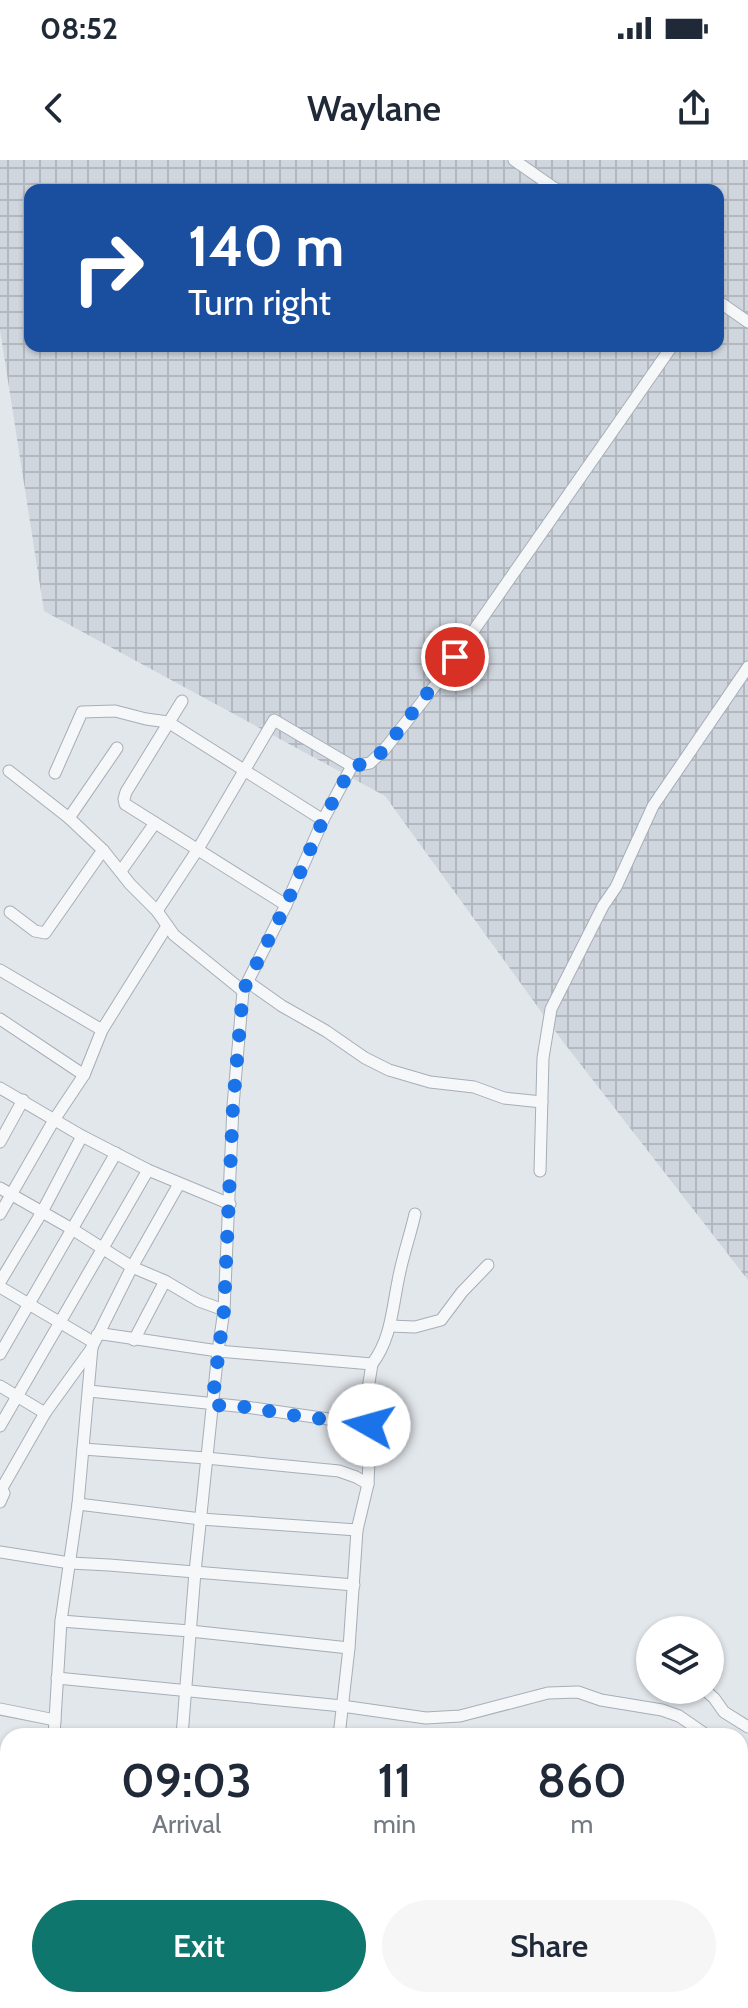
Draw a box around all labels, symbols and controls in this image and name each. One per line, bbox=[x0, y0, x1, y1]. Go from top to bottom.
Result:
text: 08:52 bbox=[40, 10, 118, 47]
icon: back bbox=[32, 86, 76, 130]
text: Waylane bbox=[307, 86, 441, 130]
icon: share bbox=[672, 86, 716, 130]
text: 140 m bbox=[188, 212, 344, 280]
icon: right bbox=[56, 216, 160, 320]
text: Turn right bbox=[188, 280, 331, 324]
pin bbox=[421, 623, 489, 691]
icon: arrive bbox=[433, 635, 477, 679]
position arrow bbox=[327, 1383, 411, 1467]
map controls bbox=[636, 1616, 724, 1704]
button: layers bbox=[636, 1616, 724, 1704]
text: 09:03 bbox=[121, 1751, 252, 1809]
text: 11 bbox=[378, 1751, 411, 1809]
text: 860 bbox=[537, 1751, 627, 1809]
text: Arrival bbox=[152, 1808, 221, 1840]
text: min bbox=[373, 1808, 416, 1840]
text: m bbox=[571, 1808, 593, 1840]
button: Exit bbox=[32, 1900, 366, 1992]
button: Share bbox=[382, 1900, 716, 1992]

